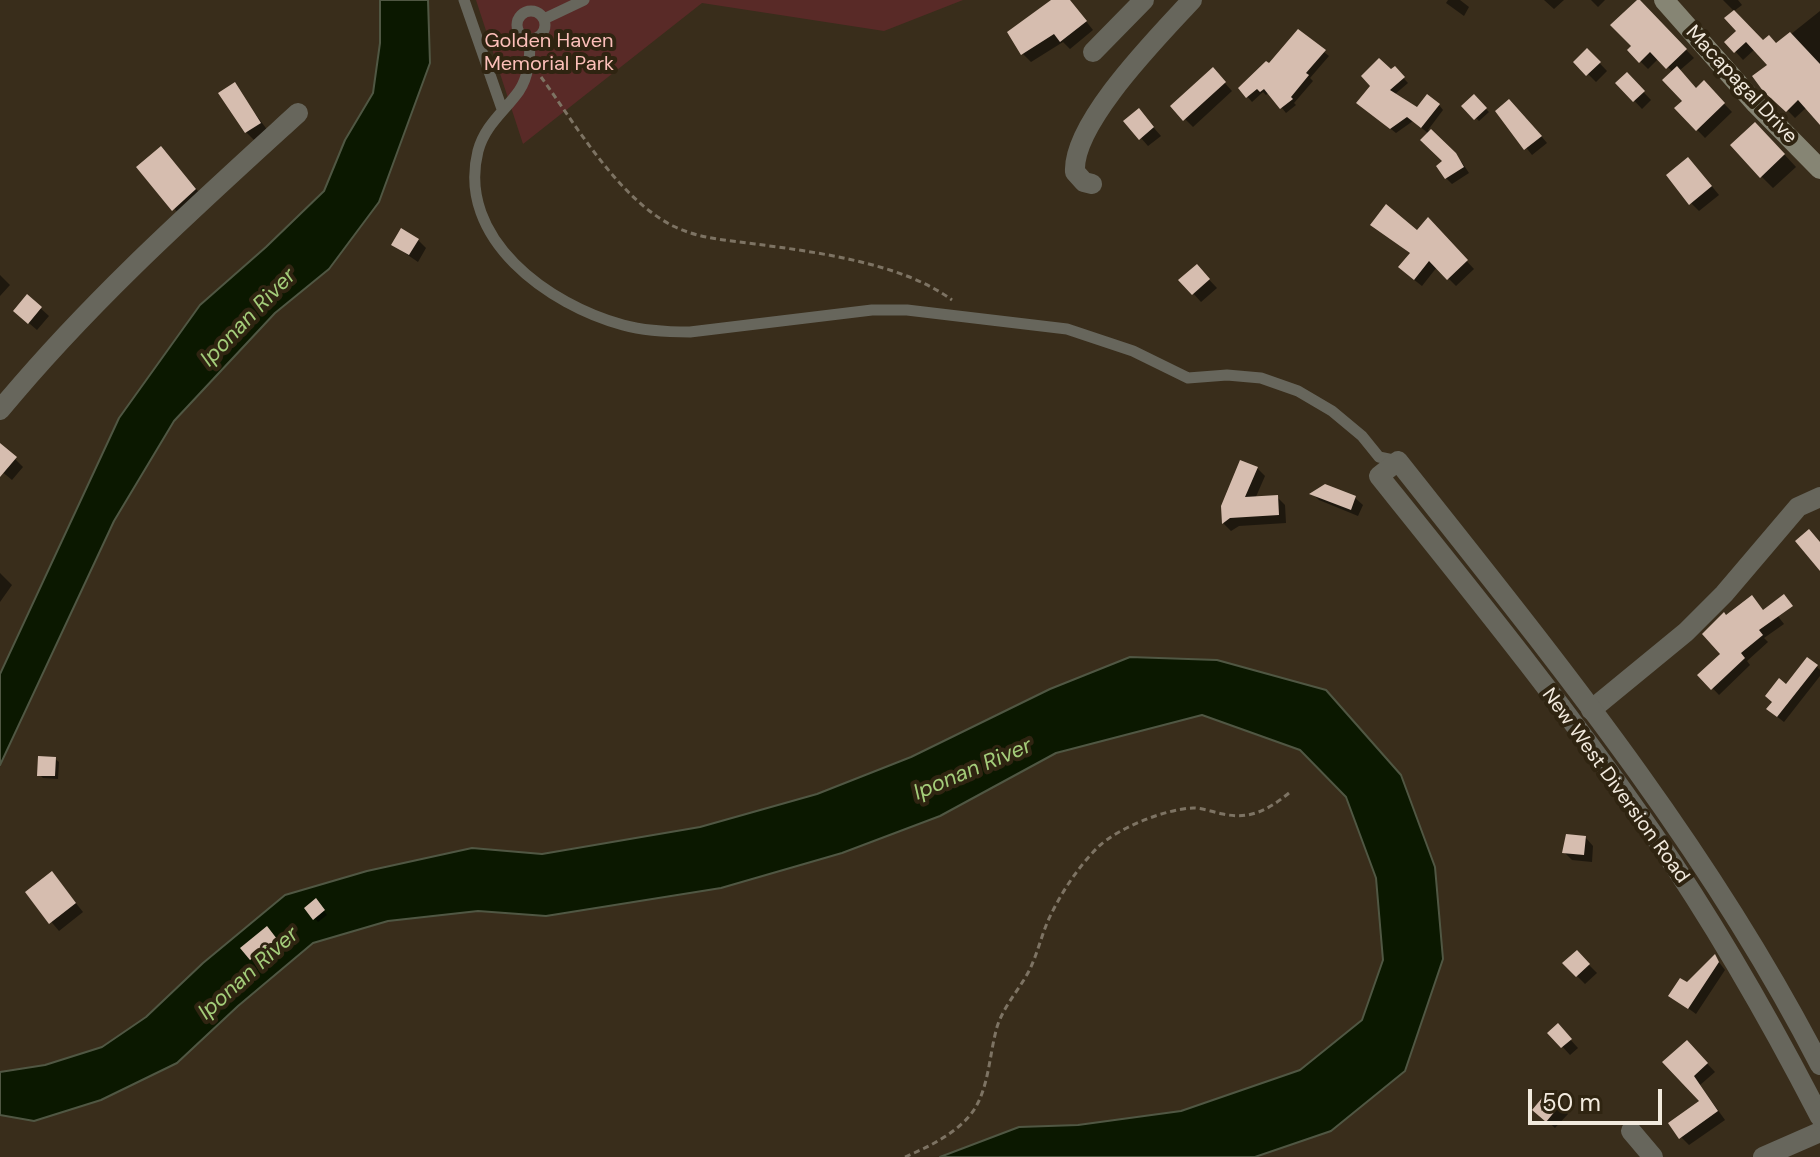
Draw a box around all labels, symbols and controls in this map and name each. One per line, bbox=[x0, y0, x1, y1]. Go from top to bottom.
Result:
street label: Macapagal Drive bbox=[1680, 21, 1802, 149]
park label: Golden Haven Memorial Park bbox=[484, 30, 614, 77]
water label: Iponan River bbox=[196, 263, 302, 373]
street label: New West Diversion Road bbox=[1536, 684, 1694, 888]
water label: Iponan River bbox=[910, 733, 1036, 807]
water label: Iponan River bbox=[193, 922, 305, 1026]
scale bar bbox=[1532, 1073, 1666, 1123]
text: 50 m bbox=[1542, 1087, 1601, 1118]

